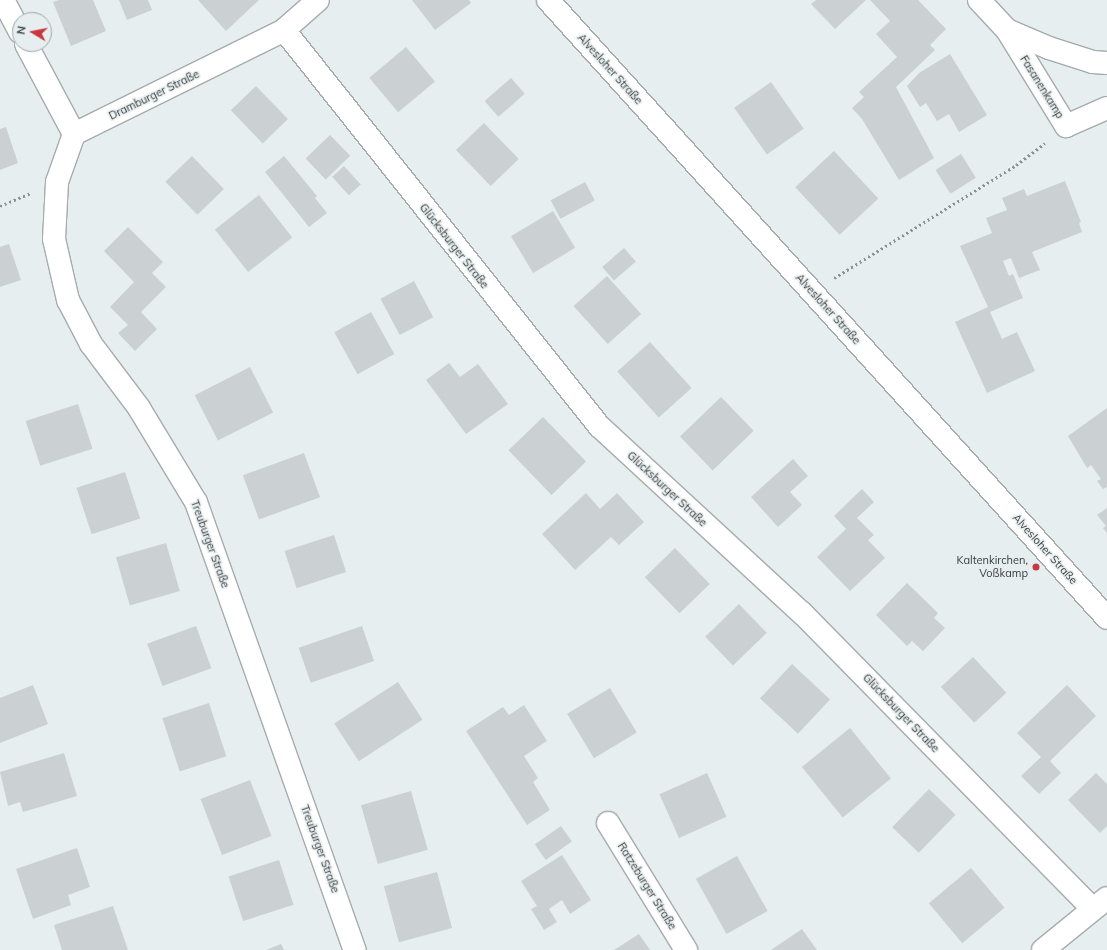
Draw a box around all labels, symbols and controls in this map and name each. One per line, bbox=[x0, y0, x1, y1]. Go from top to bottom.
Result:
north arrow bbox=[12, 12, 52, 52]
text: N bbox=[14, 25, 29, 35]
street label: Alvesloher Straße bbox=[575, 31, 645, 107]
street label: Fasanenkamp bbox=[1017, 53, 1067, 121]
street label: Dramburger Straße bbox=[107, 67, 201, 123]
street label: Glücksburger Straße bbox=[417, 201, 491, 291]
street label: Alvesloher Straße bbox=[793, 271, 863, 347]
street label: Glücksburger Straße bbox=[624, 449, 710, 529]
street label: Treuburger Straße bbox=[188, 498, 232, 590]
street label: Alvesloher Straße bbox=[1010, 511, 1080, 587]
place label: Kaltenkirchen, Voßkamp bbox=[957, 554, 1028, 580]
marker: Kaltenkirchen, Voßkamp bbox=[1031, 562, 1041, 572]
street label: Glücksburger Straße bbox=[860, 671, 942, 755]
street label: Treuburger Straße bbox=[298, 803, 342, 895]
street label: Ratzeburger Straße bbox=[615, 840, 679, 932]

